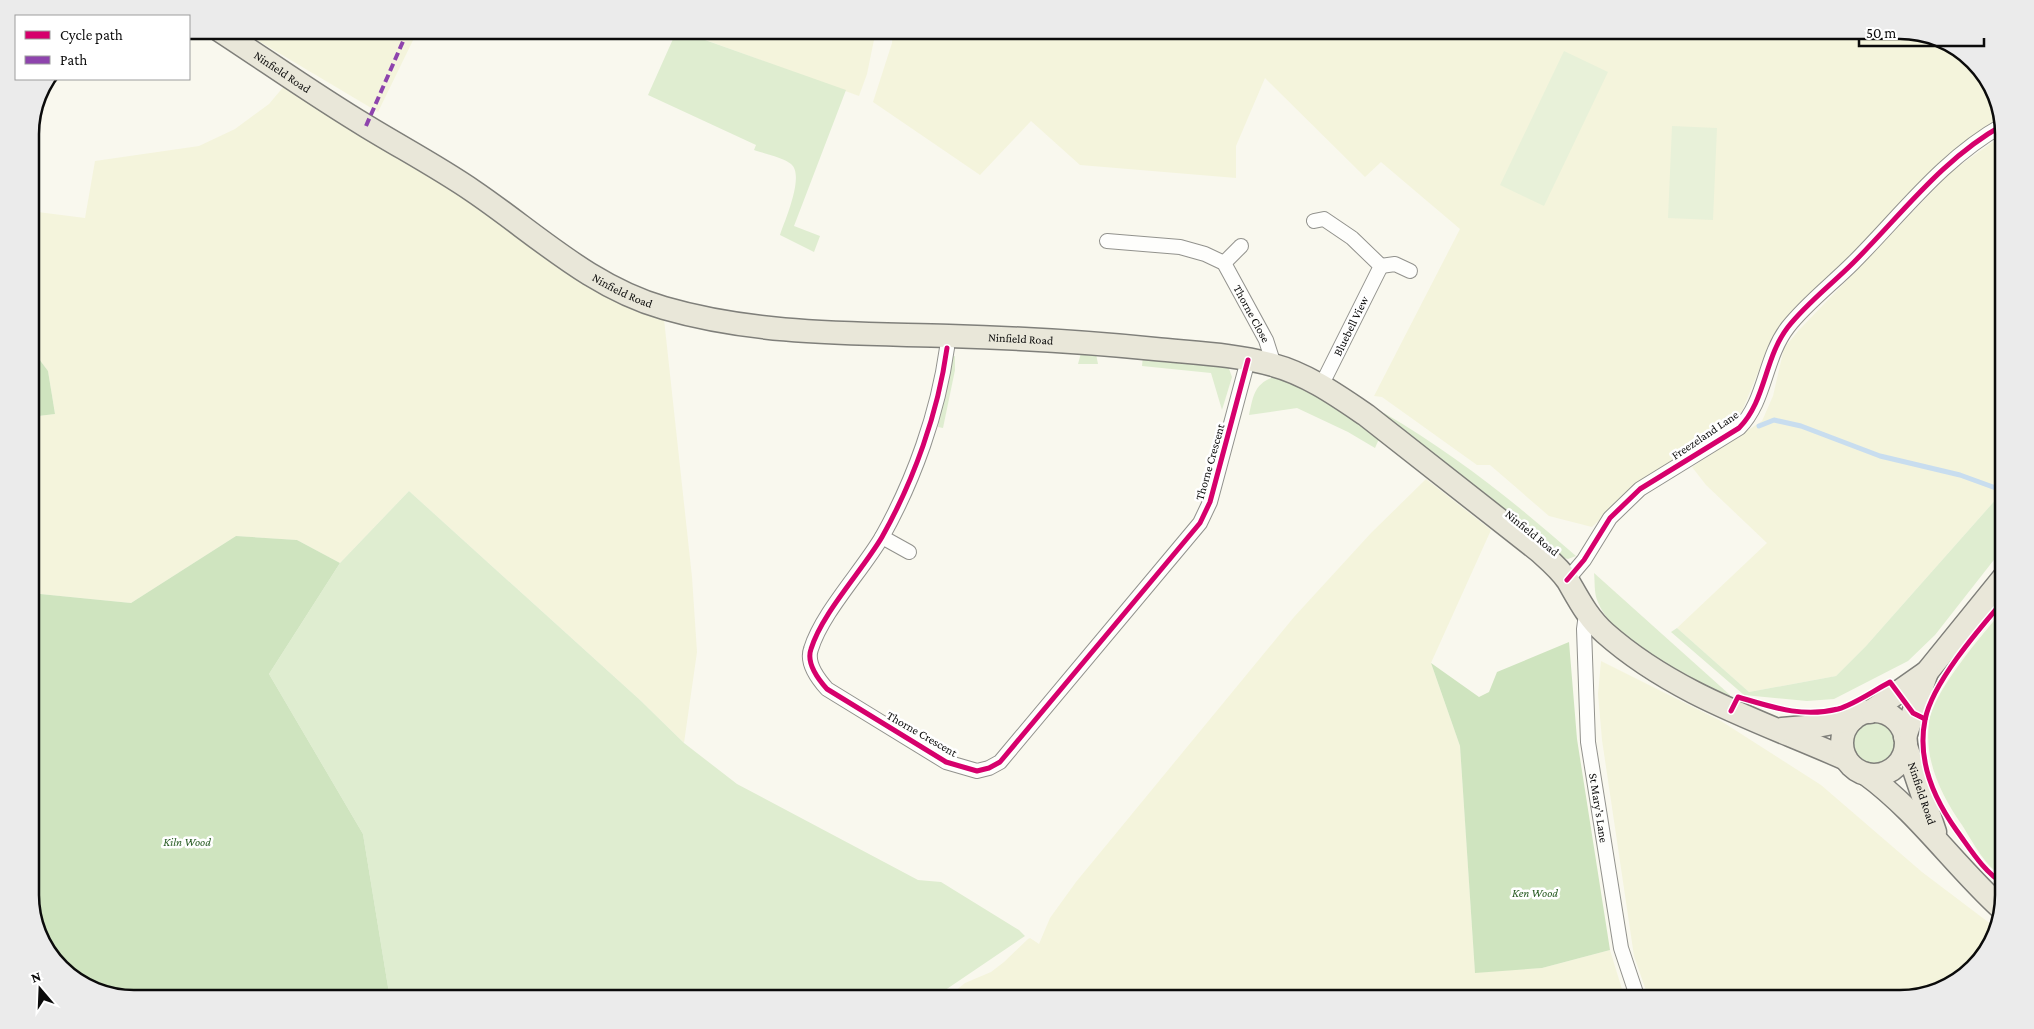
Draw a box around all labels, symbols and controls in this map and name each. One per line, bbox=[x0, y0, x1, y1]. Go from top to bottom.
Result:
legend bbox=[15, 15, 190, 80]
scale bar bbox=[1859, 15, 1984, 47]
text: 50 m bbox=[1866, 25, 1896, 41]
text: Cycle path bbox=[60, 27, 123, 44]
street label: Ninfield Road bbox=[251, 48, 314, 96]
text: Path bbox=[60, 52, 87, 68]
street label: Ninfield Road bbox=[590, 270, 655, 311]
street label: Thorne Close bbox=[1230, 283, 1273, 345]
street label: Bluebell View bbox=[1330, 293, 1372, 358]
street label: Ninfield Road bbox=[988, 330, 1054, 348]
street label: Freezeland Lane bbox=[1669, 407, 1741, 463]
street label: Thorne Crescent bbox=[1192, 421, 1228, 502]
street label: Ninfield Road bbox=[1502, 507, 1562, 559]
street label: Thorne Crescent bbox=[884, 708, 961, 760]
street label: Ninfield Road bbox=[1905, 760, 1939, 827]
street label: St Mary's Lane bbox=[1586, 772, 1611, 844]
park label: Kiln Wood bbox=[163, 835, 211, 849]
park label: Ken Wood bbox=[1512, 886, 1558, 900]
north arrow bbox=[15, 964, 65, 1014]
text: N bbox=[29, 967, 43, 986]

